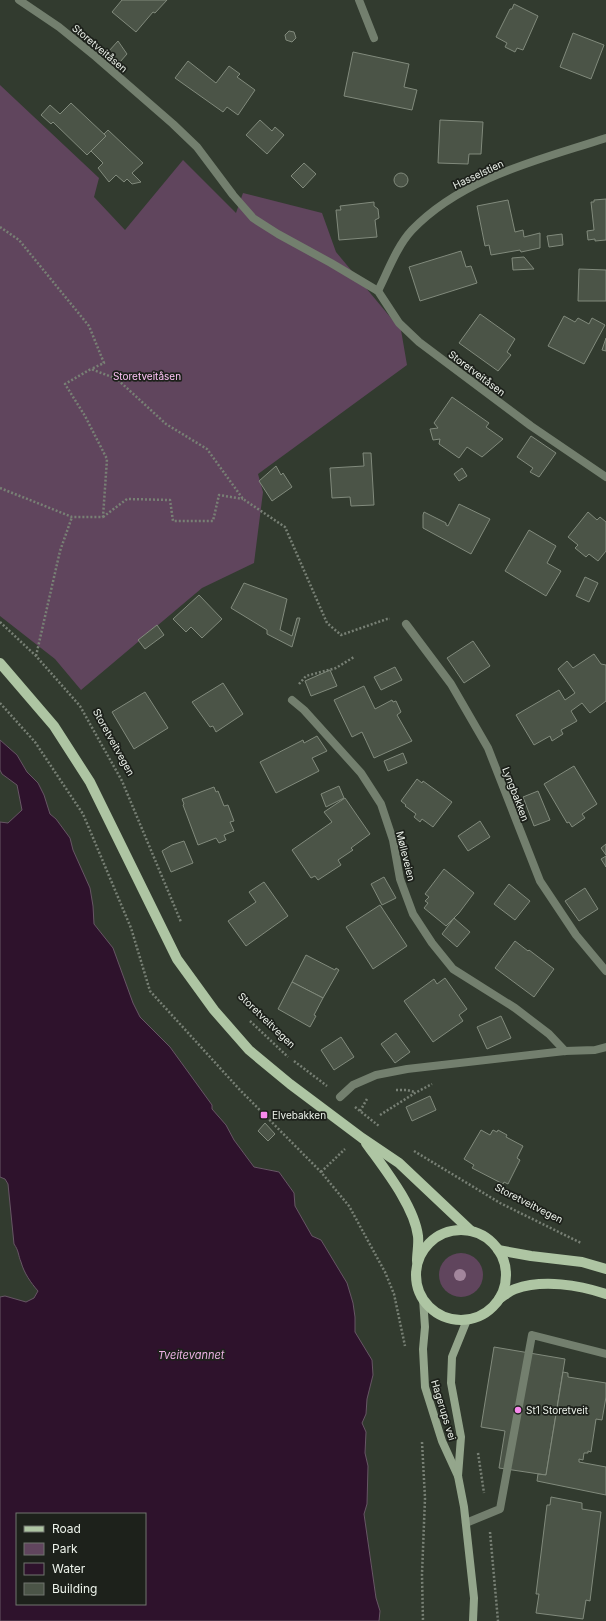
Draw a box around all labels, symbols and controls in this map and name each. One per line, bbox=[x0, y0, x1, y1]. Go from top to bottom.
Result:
street label: Storetveitåsen bbox=[70, 22, 130, 75]
street label: Hasselstien bbox=[451, 157, 505, 191]
street label: Storetveitåsen bbox=[446, 348, 508, 398]
park label: Storetveitåsen bbox=[113, 370, 181, 382]
street label: Storetveitvegen bbox=[91, 706, 137, 778]
street label: Lyngbakken bbox=[500, 765, 532, 823]
street label: Mølleveien bbox=[394, 830, 418, 882]
street label: Storetveitvegen bbox=[236, 990, 298, 1050]
place label: Elvebakken bbox=[272, 1109, 326, 1121]
marker: Elvebakken bbox=[259, 1110, 269, 1120]
street label: Storetveitvegen bbox=[493, 1181, 565, 1225]
water label: Tveitevannet bbox=[158, 1348, 225, 1362]
street label: Hagerups vei bbox=[429, 1378, 459, 1442]
place label: St1 Storetveit bbox=[526, 1404, 589, 1416]
marker: St1 Storetveit bbox=[513, 1405, 523, 1415]
legend bbox=[16, 1513, 146, 1605]
text: Road bbox=[52, 1521, 81, 1536]
text: Park bbox=[52, 1541, 78, 1556]
text: Water bbox=[52, 1561, 86, 1576]
text: Building bbox=[52, 1581, 97, 1596]

